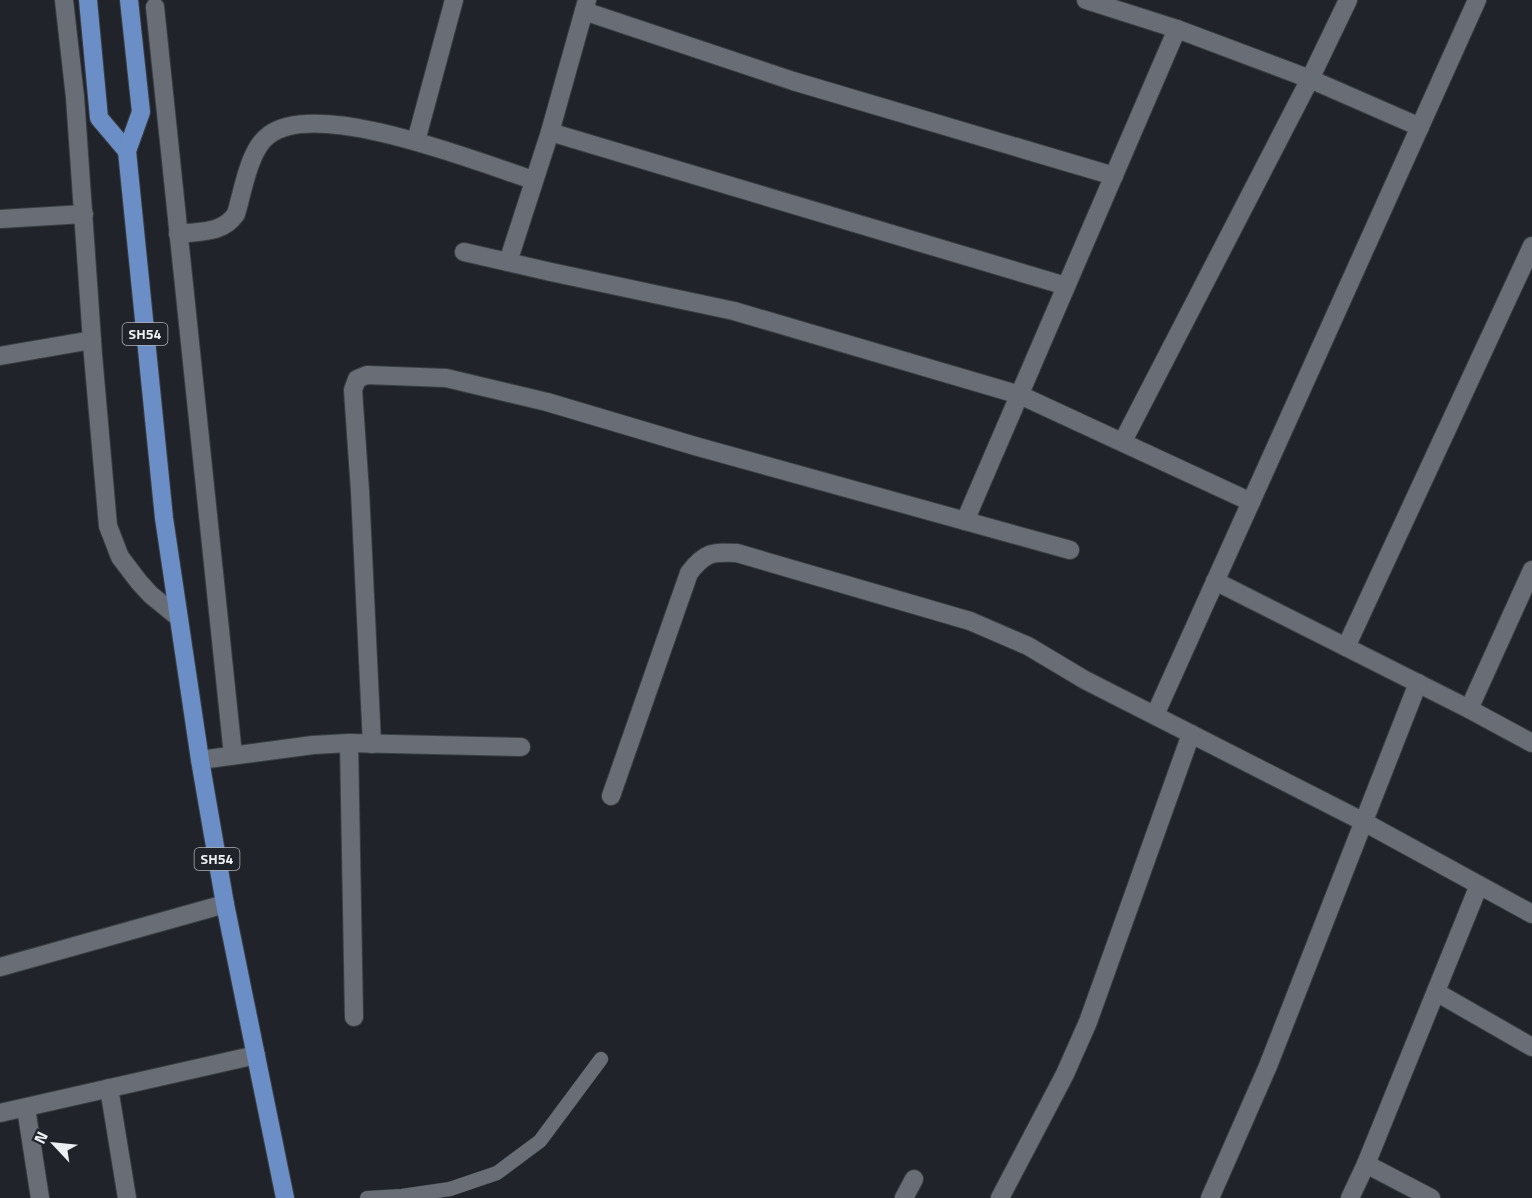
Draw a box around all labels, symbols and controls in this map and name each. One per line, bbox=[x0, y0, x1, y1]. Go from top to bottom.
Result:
road number: SH54 bbox=[122, 323, 168, 345]
road number: SH54 bbox=[194, 848, 240, 870]
north arrow bbox=[24, 1114, 84, 1174]
text: N bbox=[27, 1127, 54, 1148]

